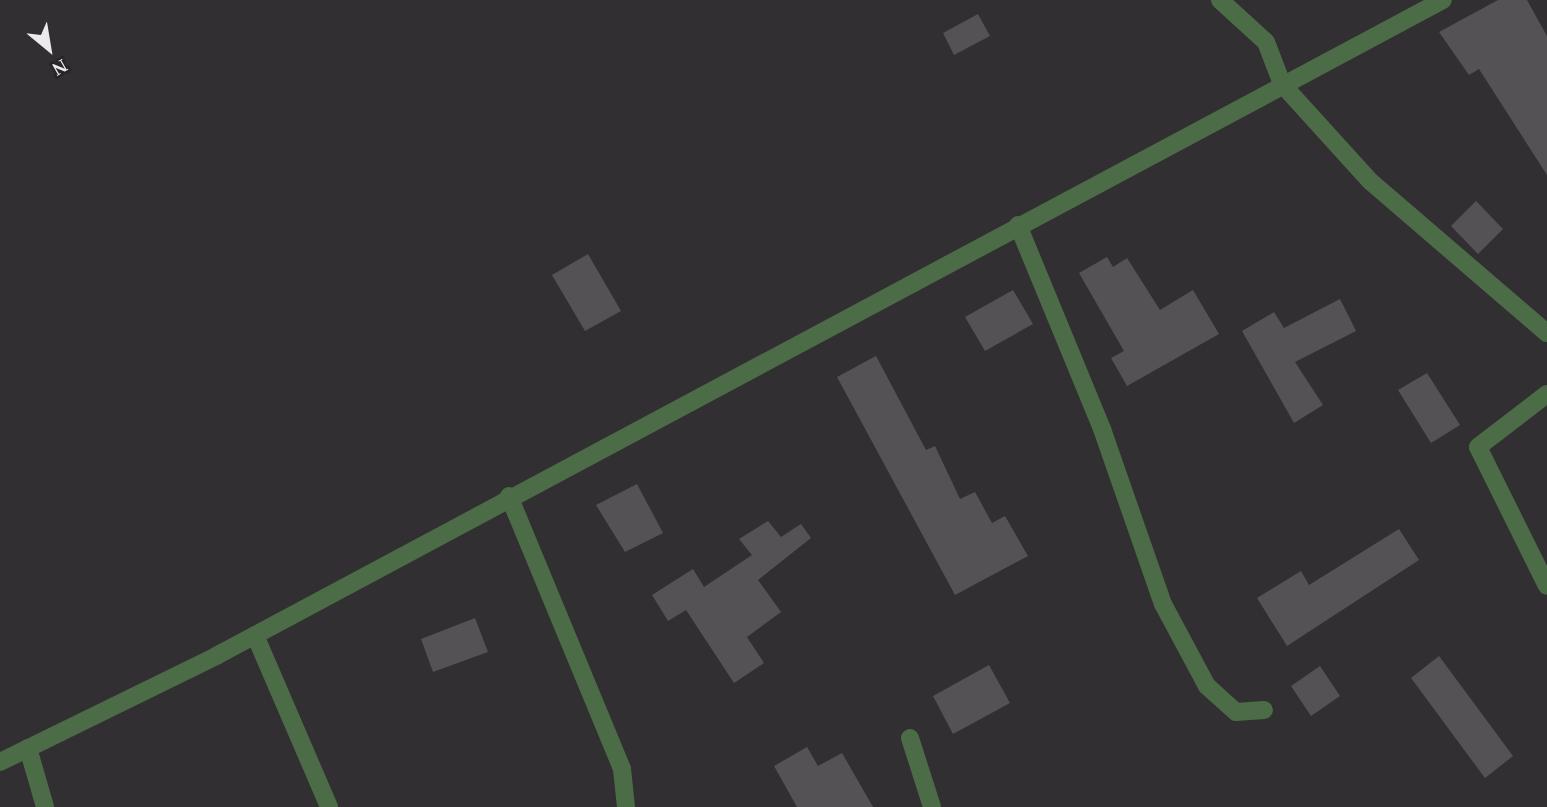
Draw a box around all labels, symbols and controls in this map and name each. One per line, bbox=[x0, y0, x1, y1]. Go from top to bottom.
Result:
north arrow bbox=[14, 14, 84, 84]
text: N bbox=[49, 55, 71, 80]

